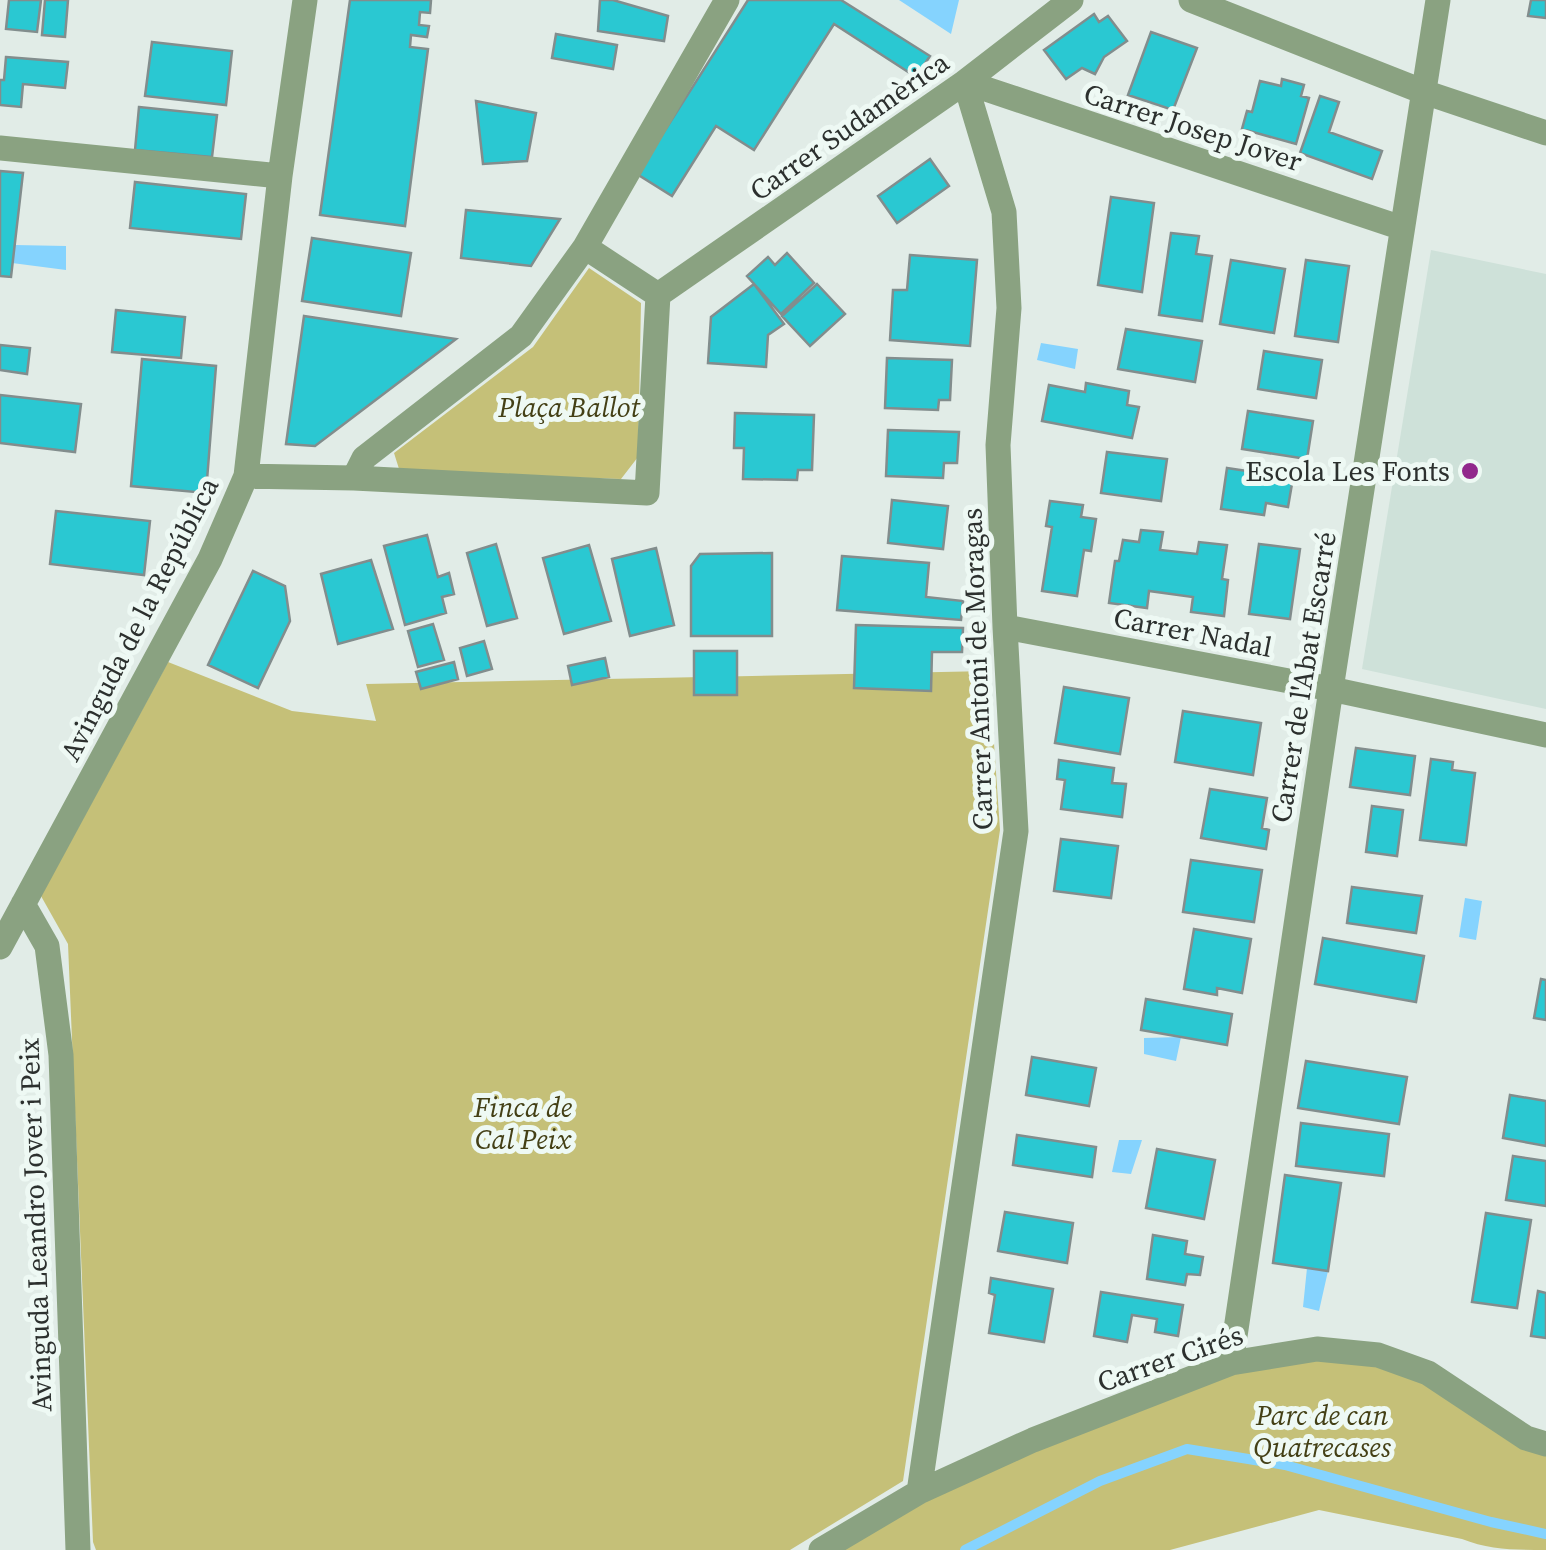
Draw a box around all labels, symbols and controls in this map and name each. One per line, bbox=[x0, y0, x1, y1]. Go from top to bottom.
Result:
street label: Carrer Sudamèrica bbox=[742, 43, 957, 209]
street label: Carrer Josep Jover bbox=[1079, 74, 1307, 180]
park label: Plaça Ballot bbox=[497, 388, 641, 426]
place label: Escola Les Fonts bbox=[1245, 452, 1450, 490]
marker: Escola Les Fonts bbox=[1459, 460, 1481, 482]
street label: Avinguda de la República bbox=[51, 470, 227, 767]
street label: Carrer Antoni de Moragas bbox=[952, 507, 1002, 831]
street label: Carrer de l'Abat Escarré bbox=[1261, 529, 1345, 825]
street label: Carrer Nadal bbox=[1111, 598, 1275, 666]
street label: Avinguda Leandro Jover i Peix bbox=[9, 1037, 61, 1413]
park label: Finca de Cal Peix bbox=[473, 1088, 573, 1158]
street label: Carrer Cirés bbox=[1092, 1315, 1248, 1401]
park label: Parc de can Quatrecases bbox=[1253, 1396, 1392, 1466]

